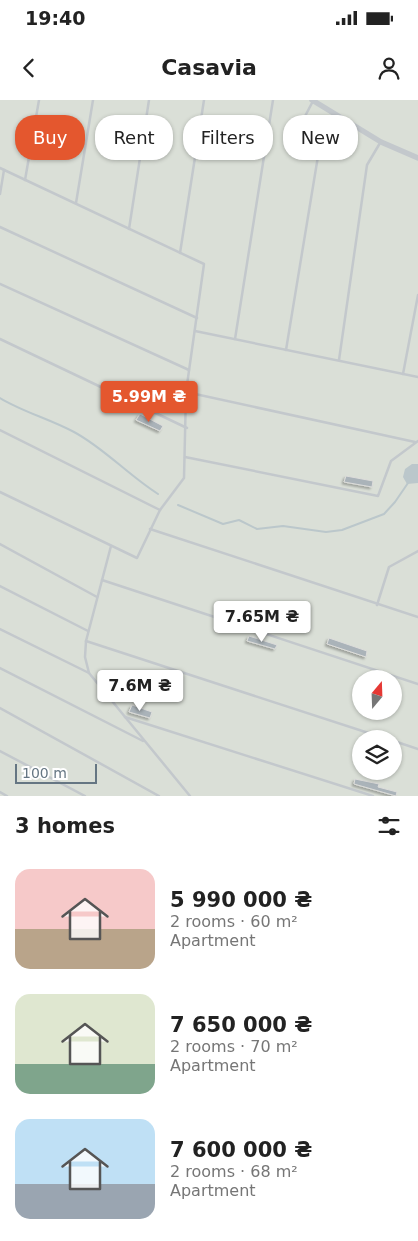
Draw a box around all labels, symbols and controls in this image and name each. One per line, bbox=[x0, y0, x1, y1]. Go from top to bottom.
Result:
text: 19:40 bbox=[25, 7, 85, 29]
icon: back bbox=[15, 54, 43, 82]
icon: person bbox=[375, 54, 403, 82]
text: Casavia bbox=[161, 55, 257, 80]
chip: Buy bbox=[15, 115, 85, 160]
chip: Rent bbox=[95, 115, 173, 160]
chip: Filters bbox=[183, 115, 273, 160]
chip: New bbox=[283, 115, 358, 160]
pin: 5.99M ₴ bbox=[103, 380, 195, 423]
text: 5.99M ₴ bbox=[112, 387, 186, 406]
pin: 7.65M ₴ bbox=[216, 600, 308, 643]
text: 7.65M ₴ bbox=[225, 607, 299, 626]
pin: 7.6M ₴ bbox=[99, 670, 181, 712]
north arrow bbox=[352, 670, 402, 720]
map controls bbox=[352, 670, 402, 780]
text: 7.6M ₴ bbox=[108, 676, 172, 695]
button: layers bbox=[352, 730, 402, 780]
scale bar bbox=[15, 761, 98, 784]
text: 100 m bbox=[22, 765, 67, 781]
icon: filters bbox=[375, 812, 403, 840]
text: 3 homes bbox=[15, 814, 115, 838]
text: 5 990 000 ₴ bbox=[170, 888, 312, 912]
icon: home bbox=[55, 889, 115, 949]
text: 2 rooms · 60 m² bbox=[170, 912, 298, 931]
text: Apartment bbox=[170, 931, 256, 950]
text: 7 650 000 ₴ bbox=[170, 1013, 312, 1037]
icon: home bbox=[55, 1014, 115, 1074]
text: 2 rooms · 70 m² bbox=[170, 1037, 298, 1056]
text: Apartment bbox=[170, 1056, 256, 1075]
text: 7 600 000 ₴ bbox=[170, 1138, 312, 1162]
icon: home bbox=[55, 1139, 115, 1199]
text: 2 rooms · 68 m² bbox=[170, 1162, 298, 1181]
text: Apartment bbox=[170, 1181, 256, 1200]

